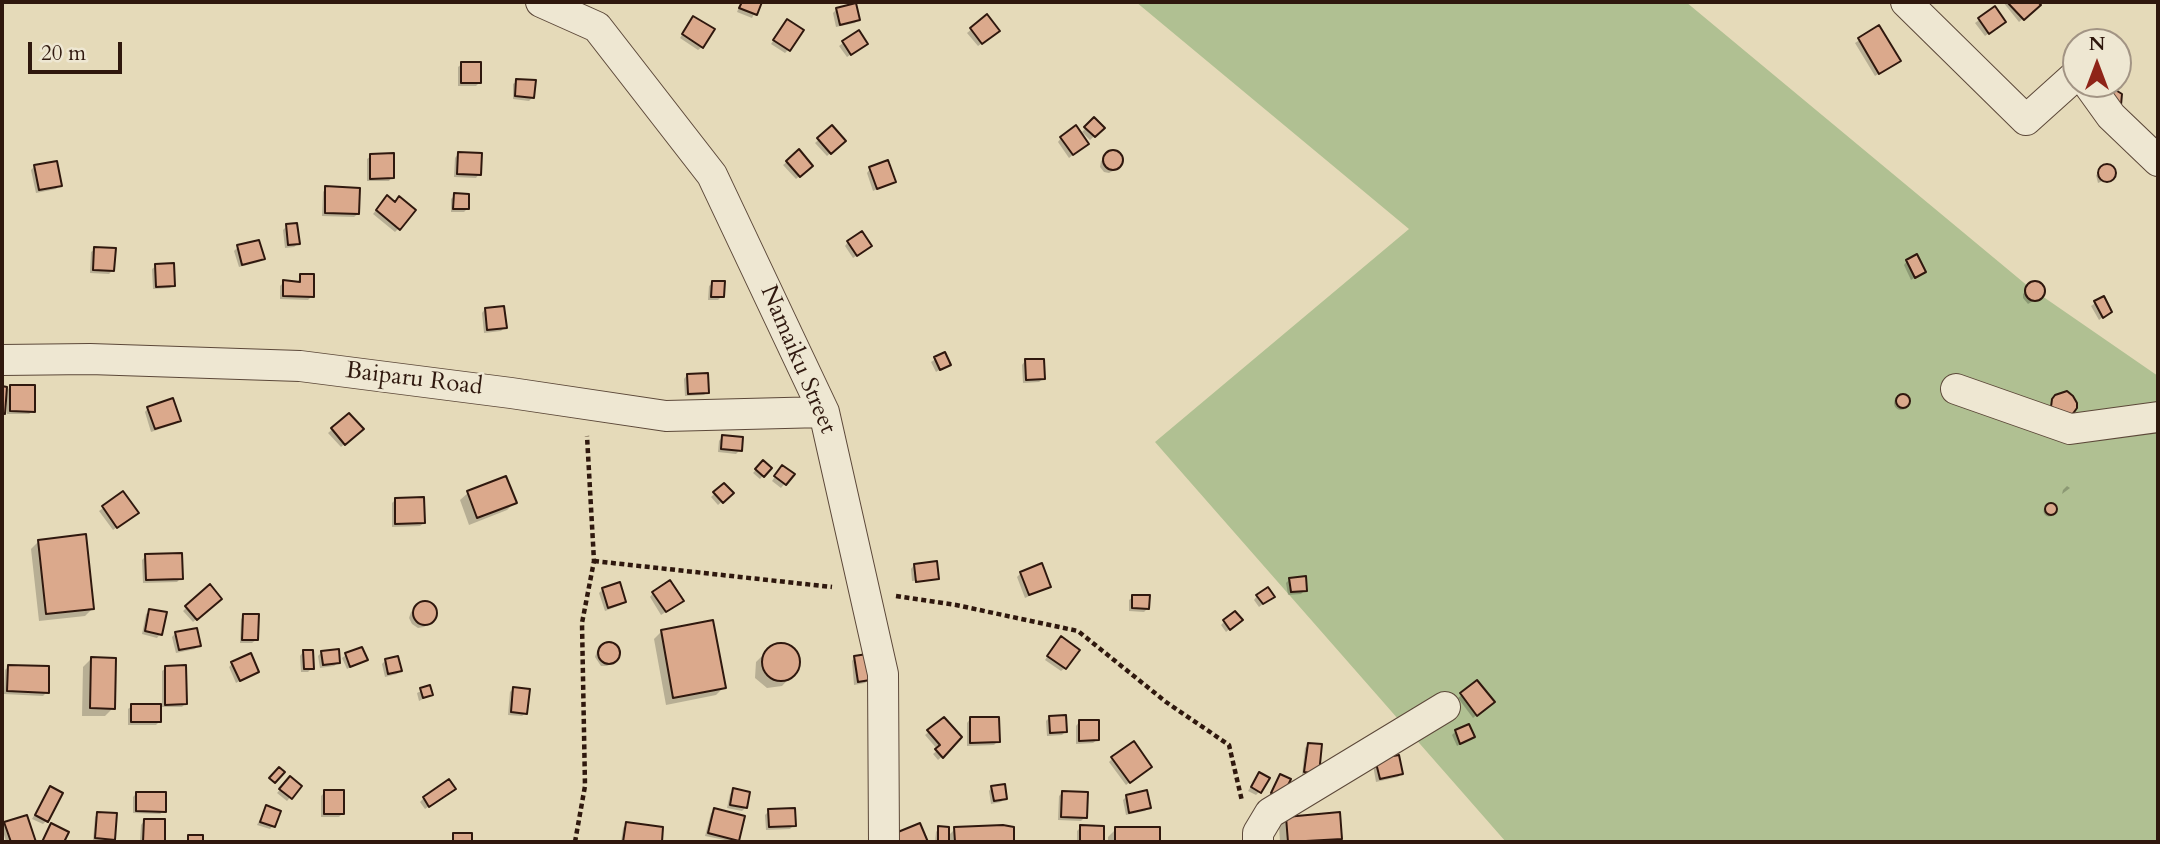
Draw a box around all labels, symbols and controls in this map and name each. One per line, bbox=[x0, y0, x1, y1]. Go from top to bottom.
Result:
scale bar bbox=[32, 28, 126, 72]
north arrow bbox=[2062, 28, 2132, 98]
text: N bbox=[2089, 31, 2105, 57]
text: 20 m bbox=[41, 39, 86, 68]
street label: Namaiku Street bbox=[753, 281, 841, 439]
street label: Baiparu Road bbox=[344, 357, 484, 403]

